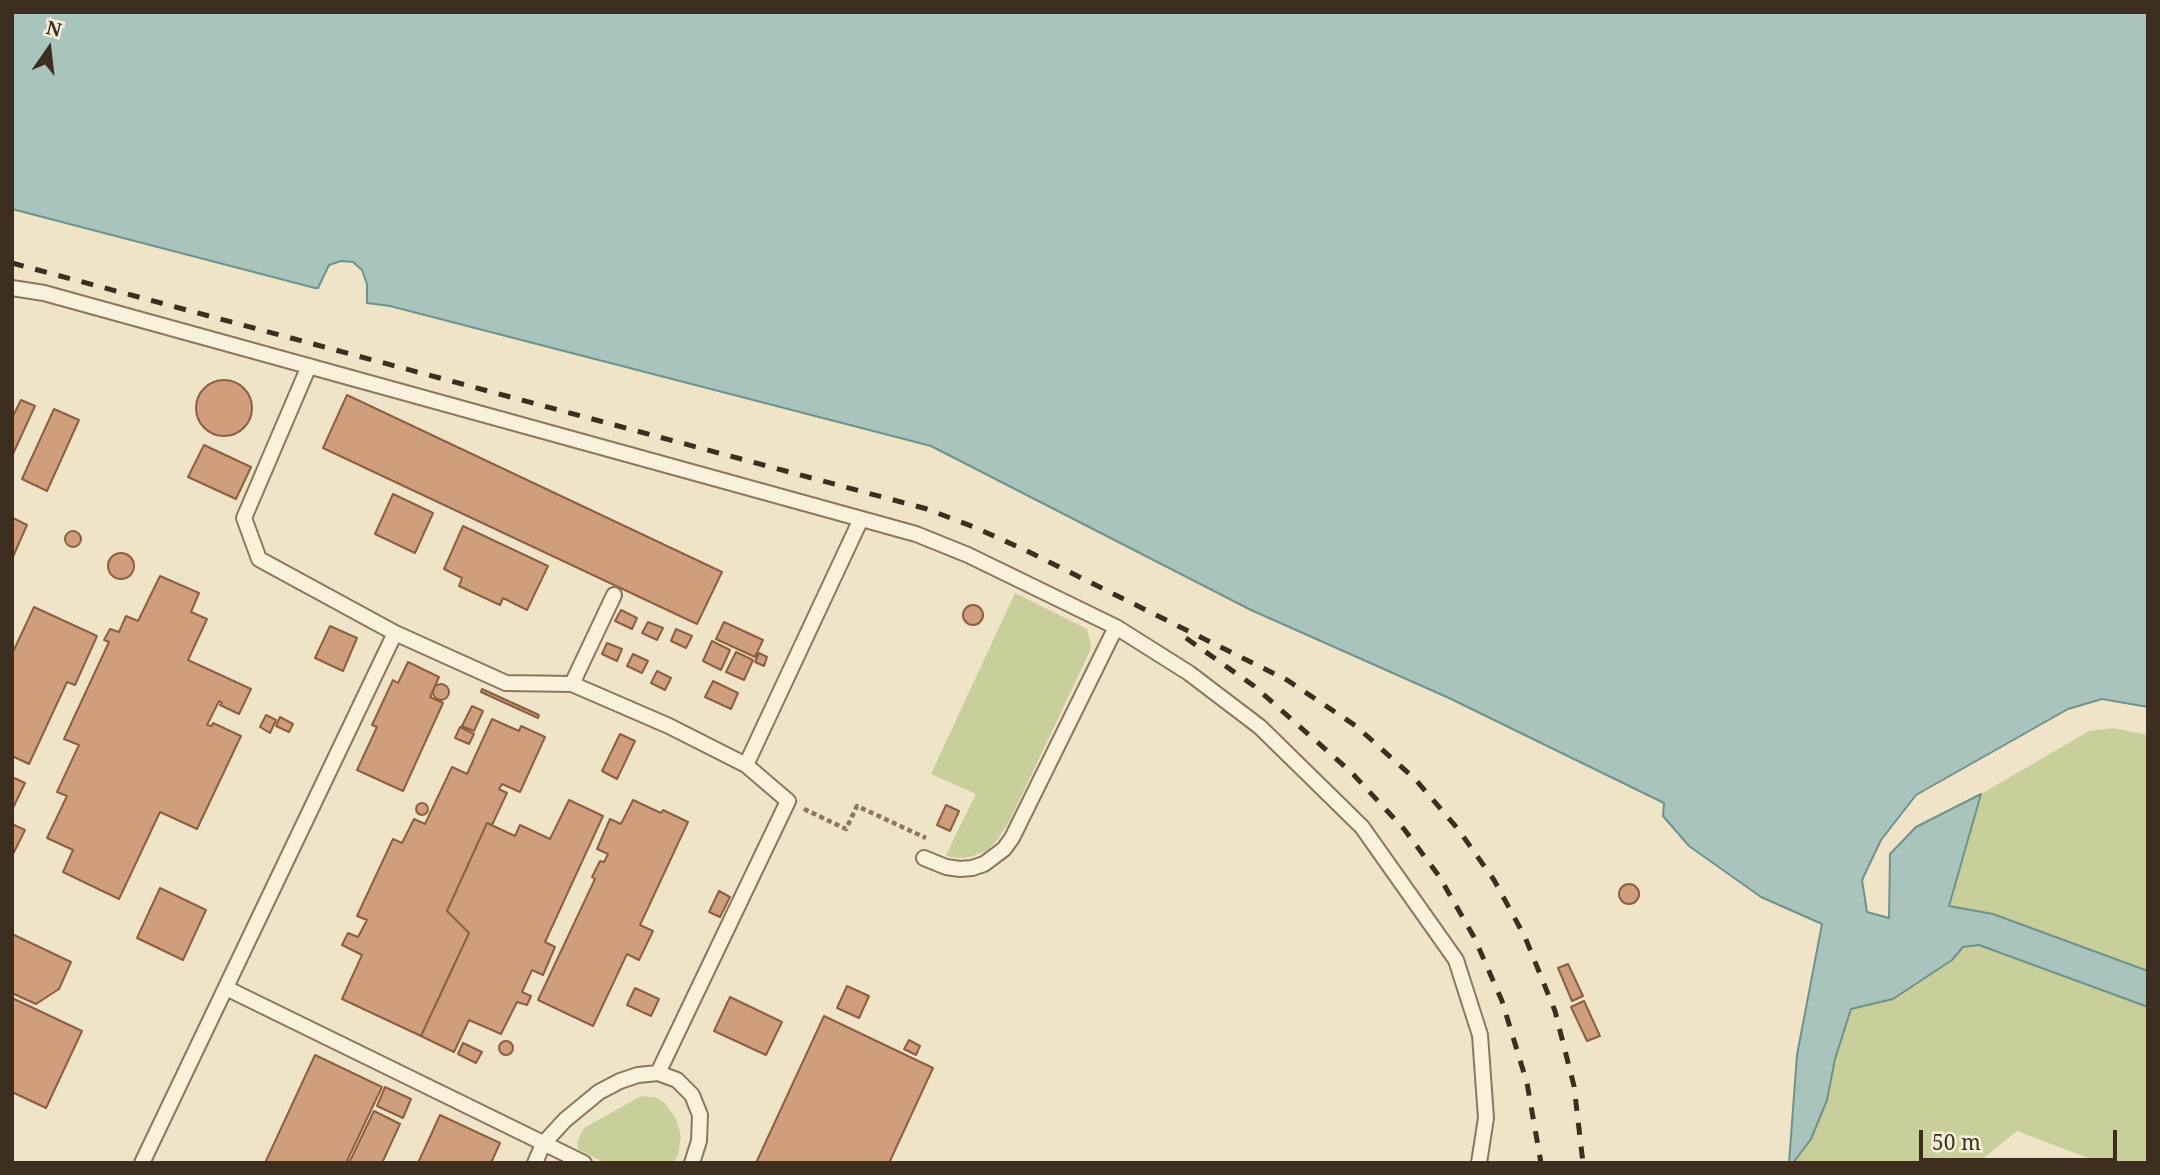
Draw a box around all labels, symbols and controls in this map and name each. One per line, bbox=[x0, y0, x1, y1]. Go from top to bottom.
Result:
north arrow bbox=[14, 14, 84, 84]
text: N bbox=[44, 14, 64, 43]
scale bar bbox=[1922, 1116, 2120, 1160]
text: 50 m bbox=[1932, 1128, 1981, 1156]

